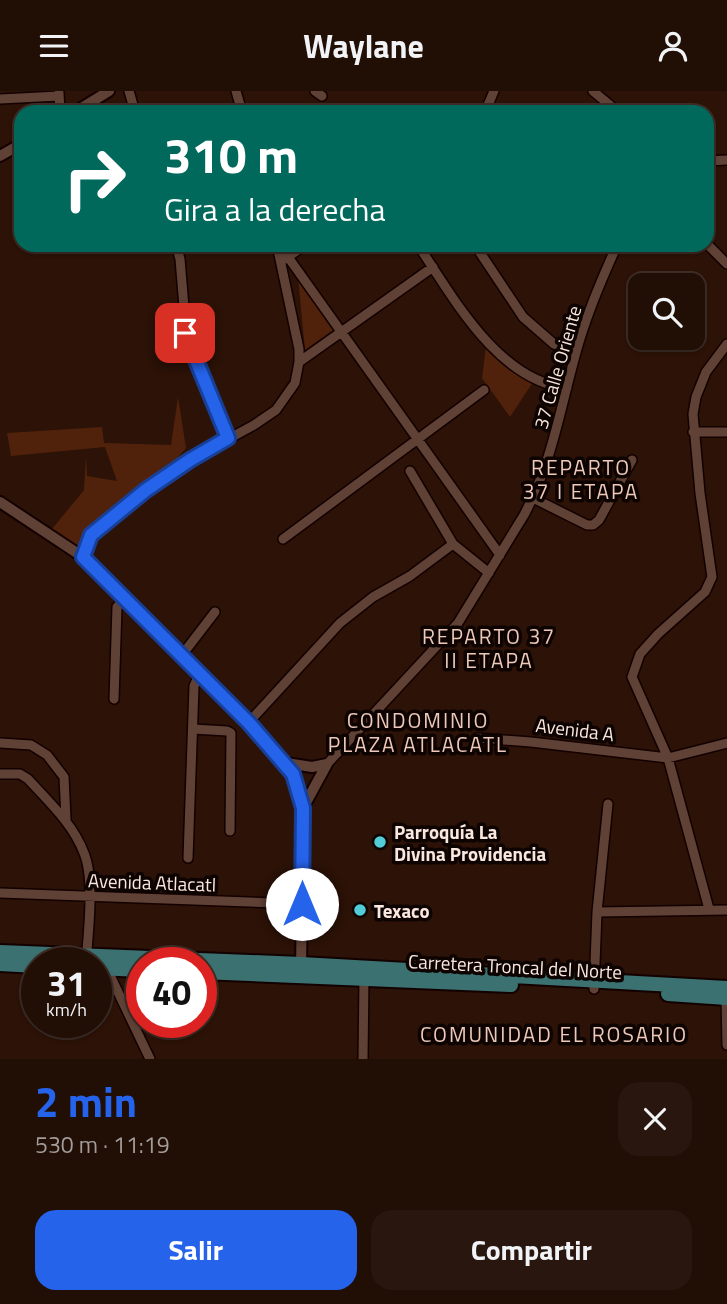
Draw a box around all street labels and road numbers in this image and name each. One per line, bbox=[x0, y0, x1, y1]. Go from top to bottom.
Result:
street label: 37 Calle Oriente bbox=[526, 302, 588, 432]
street label: Avenida A bbox=[534, 710, 616, 748]
street label: Avenida Atlacatl bbox=[87, 865, 217, 899]
street label: Carretera Troncal del Norte bbox=[407, 946, 623, 986]

